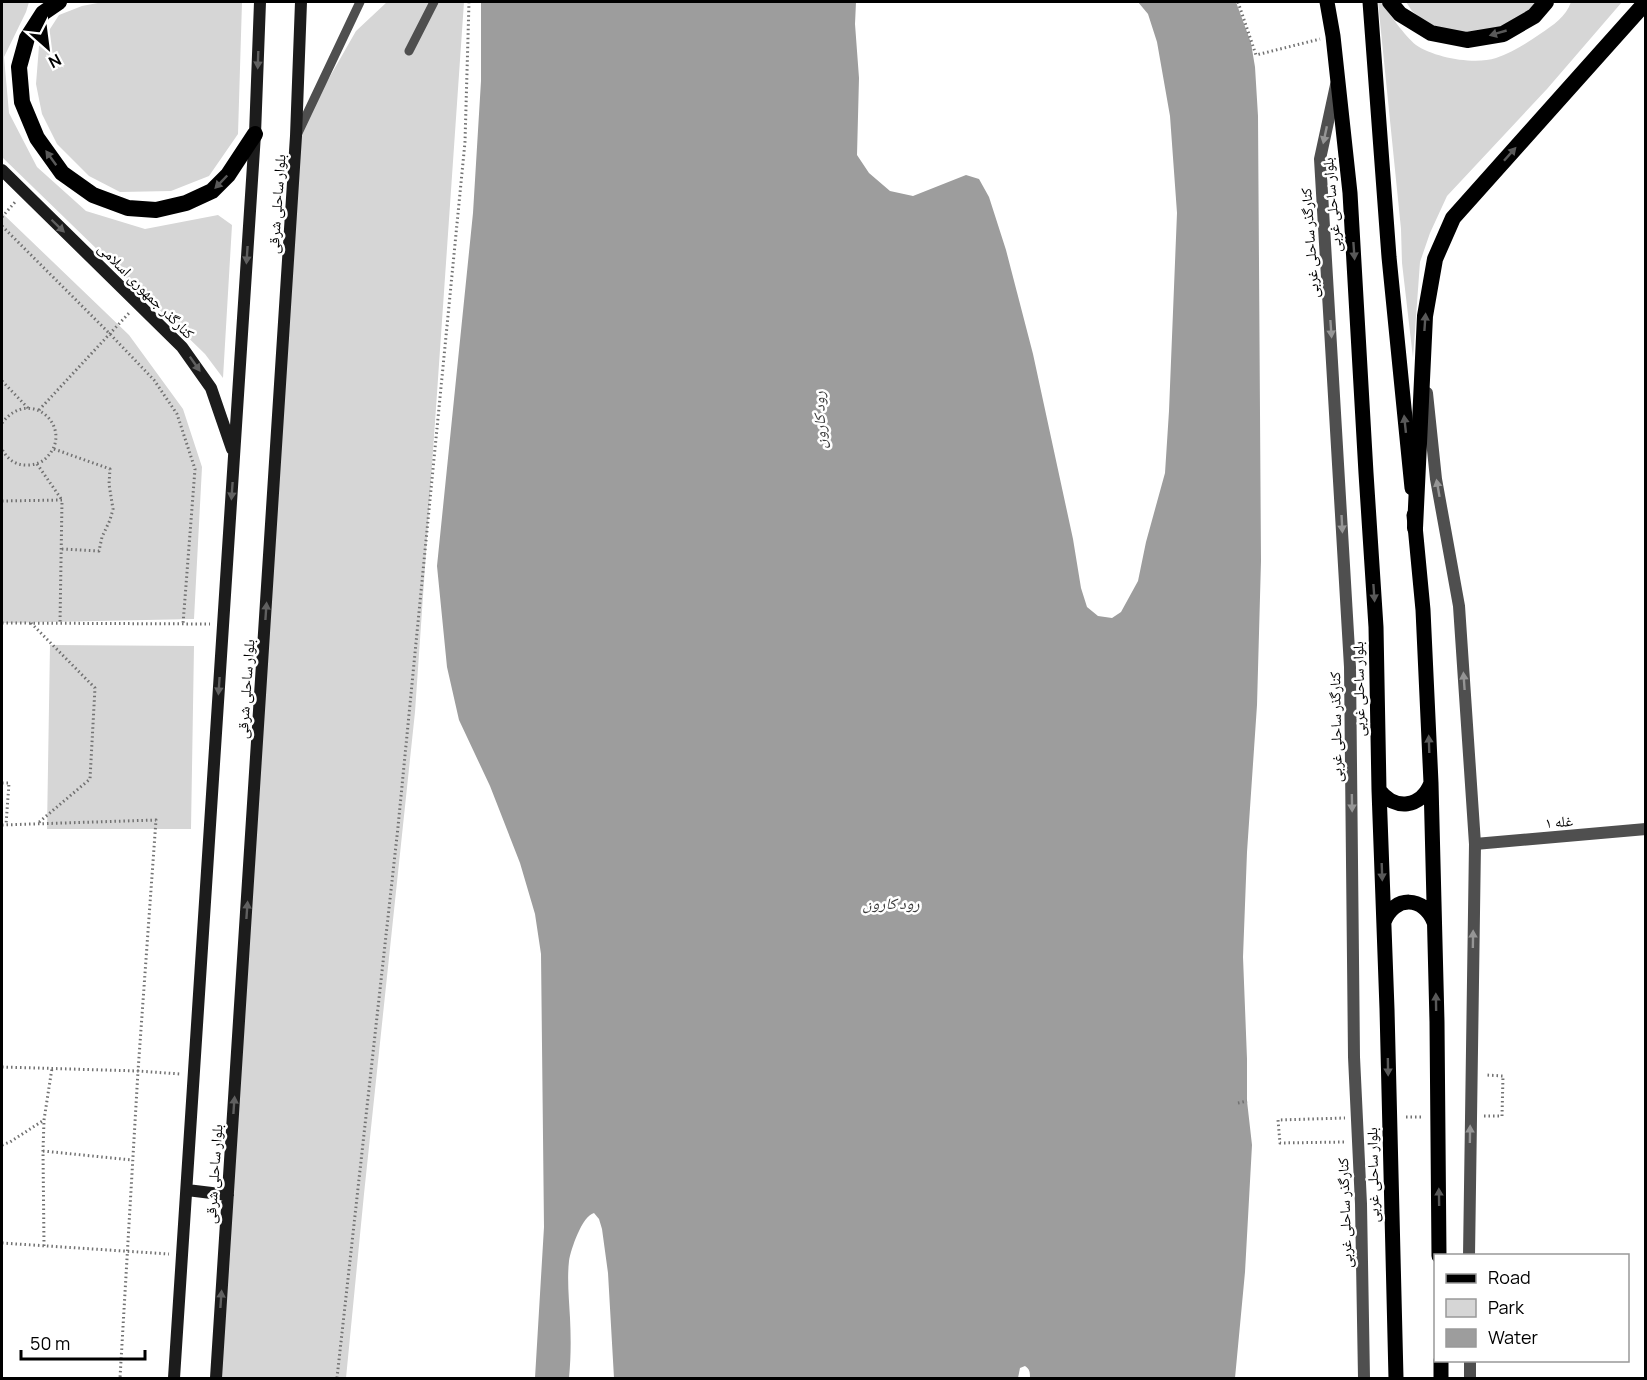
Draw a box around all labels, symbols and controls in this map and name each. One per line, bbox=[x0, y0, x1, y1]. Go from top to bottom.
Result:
north arrow bbox=[18, 18, 78, 78]
one-way arrow bbox=[1489, 29, 1507, 39]
text: N bbox=[45, 49, 65, 74]
one-way arrow bbox=[253, 50, 262, 69]
one-way arrow bbox=[1320, 126, 1329, 145]
one-way arrow bbox=[1503, 147, 1516, 162]
one-way arrow bbox=[45, 150, 57, 166]
street label: بلوار ساحلی شرقی bbox=[263, 153, 290, 255]
street label: بلوار ساحلی غربی bbox=[1317, 157, 1346, 253]
one-way arrow bbox=[214, 174, 228, 189]
street label: کنارگذر ساحلی غربی bbox=[1295, 187, 1324, 299]
one-way arrow bbox=[51, 218, 65, 232]
street label: کنارگذر جمهوری اسلامی bbox=[93, 238, 199, 344]
one-way arrow bbox=[1349, 242, 1359, 261]
one-way arrow bbox=[242, 245, 252, 264]
one-way arrow bbox=[1420, 313, 1429, 332]
one-way arrow bbox=[1326, 320, 1335, 339]
one-way arrow bbox=[189, 356, 201, 372]
water label: رود کارون bbox=[807, 391, 831, 449]
one-way arrow bbox=[1400, 415, 1410, 434]
one-way arrow bbox=[1433, 479, 1442, 498]
one-way arrow bbox=[227, 482, 237, 501]
one-way arrow bbox=[1337, 515, 1347, 534]
one-way arrow bbox=[1369, 583, 1378, 602]
one-way arrow bbox=[261, 601, 271, 620]
street label: بلوار ساحلی شرقی bbox=[232, 638, 259, 740]
street label: بلوار ساحلی غربی bbox=[1347, 641, 1370, 737]
street label: کنارگذر ساحلی غربی bbox=[1324, 672, 1347, 782]
one-way arrow bbox=[1459, 672, 1468, 691]
one-way arrow bbox=[215, 676, 224, 695]
one-way arrow bbox=[1425, 735, 1434, 754]
one-way arrow bbox=[1347, 793, 1357, 812]
street label: غله ۱ bbox=[1544, 810, 1574, 833]
one-way arrow bbox=[1377, 862, 1386, 881]
water label: رود کارون bbox=[862, 892, 920, 914]
one-way arrow bbox=[242, 900, 251, 919]
one-way arrow bbox=[1468, 930, 1478, 949]
one-way arrow bbox=[1431, 993, 1441, 1012]
one-way arrow bbox=[1384, 1057, 1393, 1076]
one-way arrow bbox=[229, 1095, 239, 1114]
street label: بلوار ساحلی شرقی bbox=[200, 1123, 227, 1225]
one-way arrow bbox=[1466, 1125, 1475, 1144]
street label: بلوار ساحلی غربی bbox=[1361, 1127, 1384, 1223]
street label: کنارگذر ساحلی غربی bbox=[1332, 1157, 1357, 1269]
one-way arrow bbox=[1434, 1188, 1443, 1207]
legend bbox=[1434, 1254, 1629, 1362]
text: Road bbox=[1488, 1265, 1531, 1289]
one-way arrow bbox=[216, 1290, 226, 1309]
text: Park bbox=[1488, 1295, 1525, 1319]
scale bar bbox=[21, 1323, 146, 1361]
text: Water bbox=[1488, 1325, 1538, 1349]
text: 50 m bbox=[30, 1331, 70, 1355]

